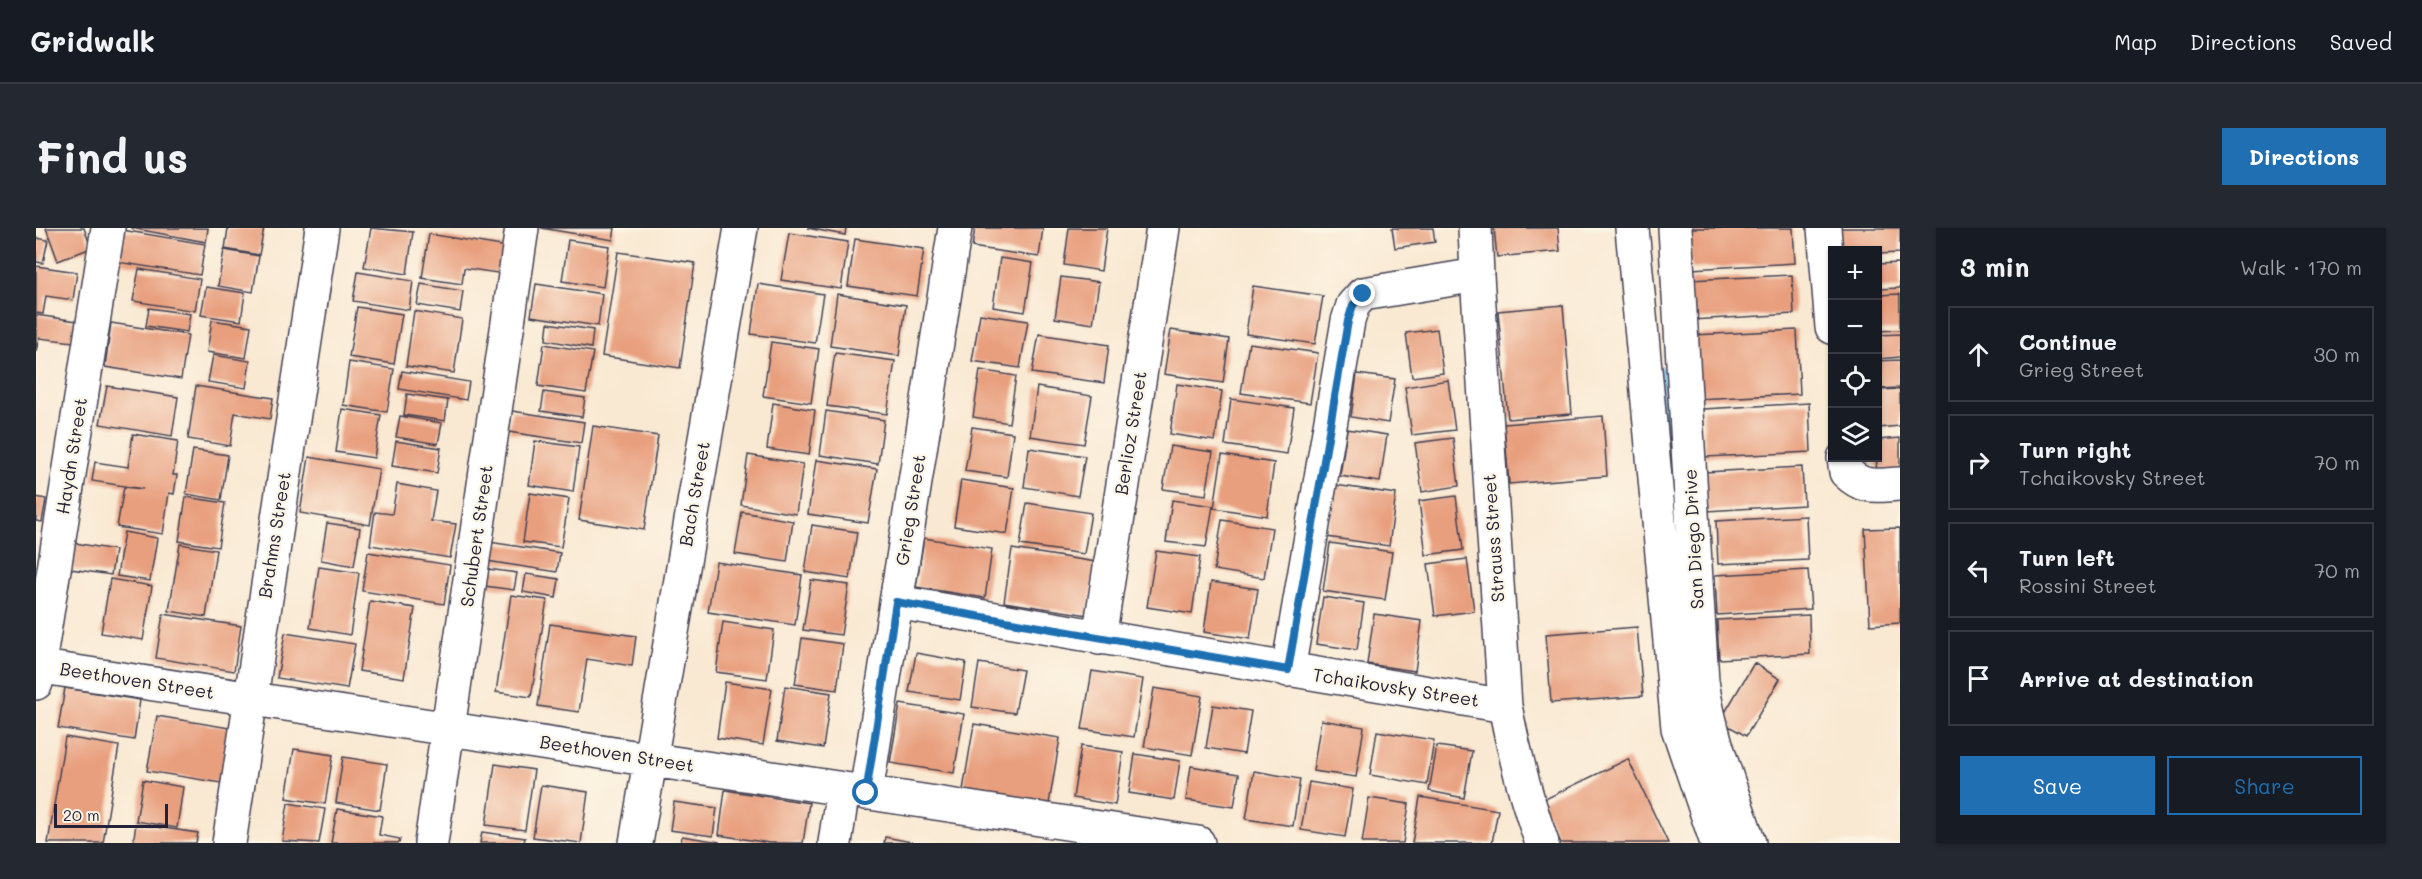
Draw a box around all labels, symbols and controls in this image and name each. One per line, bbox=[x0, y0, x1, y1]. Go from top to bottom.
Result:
text: Gridwalk bbox=[30, 23, 155, 59]
text: Map bbox=[2114, 28, 2157, 55]
text: Directions bbox=[2190, 28, 2297, 55]
text: Saved bbox=[2330, 28, 2392, 55]
button: Directions bbox=[2222, 128, 2386, 185]
text: Find us bbox=[36, 129, 188, 184]
map controls bbox=[1828, 246, 1882, 462]
button: + bbox=[1828, 246, 1882, 300]
text: 3 min bbox=[1960, 250, 2029, 284]
text: Walk · 170 m bbox=[2240, 254, 2362, 280]
route end bbox=[1349, 280, 1375, 306]
button: − bbox=[1828, 300, 1882, 354]
text: Continue bbox=[2019, 327, 2117, 356]
icon: ahead bbox=[1962, 338, 1995, 371]
text: 30 m bbox=[2314, 341, 2360, 367]
button: locate bbox=[1828, 354, 1882, 408]
text: Grieg Street bbox=[2019, 356, 2144, 382]
street label: Berlioz Street bbox=[1108, 369, 1152, 497]
street label: Haydn Street bbox=[50, 396, 92, 516]
button: layers bbox=[1828, 408, 1882, 462]
text: Turn right bbox=[2019, 435, 2131, 464]
street label: Bach Street bbox=[673, 439, 715, 548]
icon: right bbox=[1962, 446, 1995, 479]
text: 70 m bbox=[2314, 449, 2360, 475]
street label: Grieg Street bbox=[889, 452, 931, 567]
street label: Schubert Street bbox=[454, 463, 498, 609]
text: Tchaikovsky Street bbox=[2019, 464, 2206, 490]
street label: San Diego Drive bbox=[1677, 468, 1709, 610]
street label: Brahms Street bbox=[252, 470, 296, 600]
street label: Strauss Street bbox=[1477, 473, 1509, 603]
text: Turn left bbox=[2019, 543, 2115, 572]
icon: left bbox=[1962, 554, 1995, 587]
text: 70 m bbox=[2314, 557, 2360, 583]
text: Rossini Street bbox=[2019, 572, 2157, 598]
street label: Beethoven Street bbox=[58, 656, 216, 704]
street label: Tchaikovsky Street bbox=[1311, 662, 1481, 712]
icon: arrive bbox=[1962, 662, 1995, 695]
text: Arrive at destination bbox=[2019, 664, 2254, 693]
street label: Beethoven Street bbox=[538, 729, 696, 777]
button: Save bbox=[1960, 756, 2155, 815]
button: Share bbox=[2167, 756, 2362, 815]
route start bbox=[852, 779, 878, 805]
scale bar bbox=[54, 801, 168, 828]
text: 20 m bbox=[63, 804, 100, 825]

